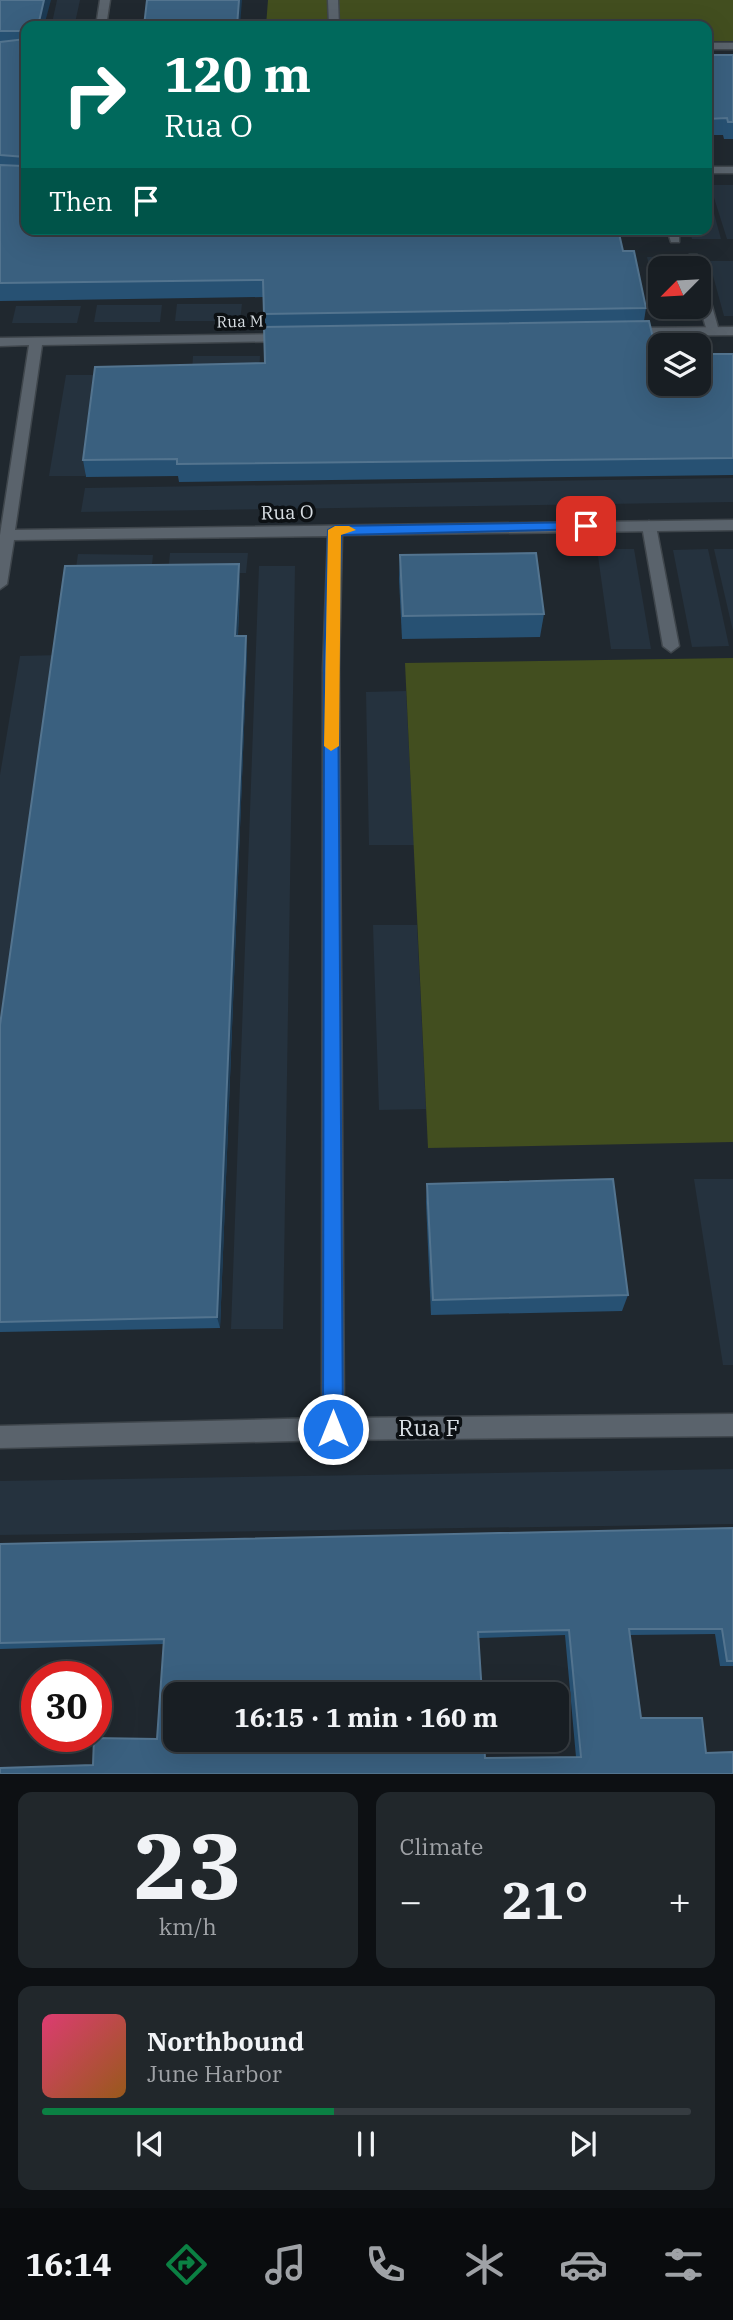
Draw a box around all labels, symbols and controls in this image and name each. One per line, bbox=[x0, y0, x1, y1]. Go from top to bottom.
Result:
text: 120 m bbox=[164, 42, 311, 105]
icon: right bbox=[49, 49, 140, 140]
text: Rua O bbox=[164, 104, 253, 146]
icon: arrive bbox=[127, 182, 165, 220]
text: Then bbox=[49, 184, 113, 218]
north arrow bbox=[648, 256, 710, 318]
map controls bbox=[648, 256, 711, 396]
street label: Rua M bbox=[216, 311, 264, 331]
button: layers bbox=[648, 333, 711, 396]
pin bbox=[556, 496, 616, 556]
street label: Rua O bbox=[260, 500, 314, 524]
icon: arrive bbox=[567, 507, 605, 545]
position arrow bbox=[296, 1392, 370, 1466]
street label: Rua F bbox=[398, 1412, 460, 1442]
speed limit sign: 30 bbox=[21, 1661, 112, 1752]
text: 16:15 · 1 min · 160 m bbox=[234, 1700, 498, 1734]
text: 23 bbox=[133, 1806, 242, 1924]
text: Climate bbox=[400, 1831, 483, 1861]
text: 21° bbox=[502, 1866, 589, 1933]
text: − bbox=[400, 1876, 422, 1925]
text: + bbox=[668, 1876, 691, 1925]
text: km/h bbox=[159, 1911, 217, 1941]
text: Northbound bbox=[147, 2024, 304, 2058]
text: June Harbor bbox=[147, 2058, 282, 2088]
icon: previous bbox=[131, 2125, 169, 2163]
icon: pause bbox=[347, 2125, 385, 2163]
icon: next bbox=[564, 2125, 602, 2163]
icon: directions bbox=[162, 2240, 211, 2289]
icon: music bbox=[261, 2240, 310, 2289]
icon: phone bbox=[361, 2240, 410, 2289]
icon: climate bbox=[460, 2240, 509, 2289]
icon: car bbox=[559, 2240, 608, 2289]
icon: filters bbox=[659, 2240, 708, 2289]
text: 16:14 bbox=[25, 2243, 112, 2285]

